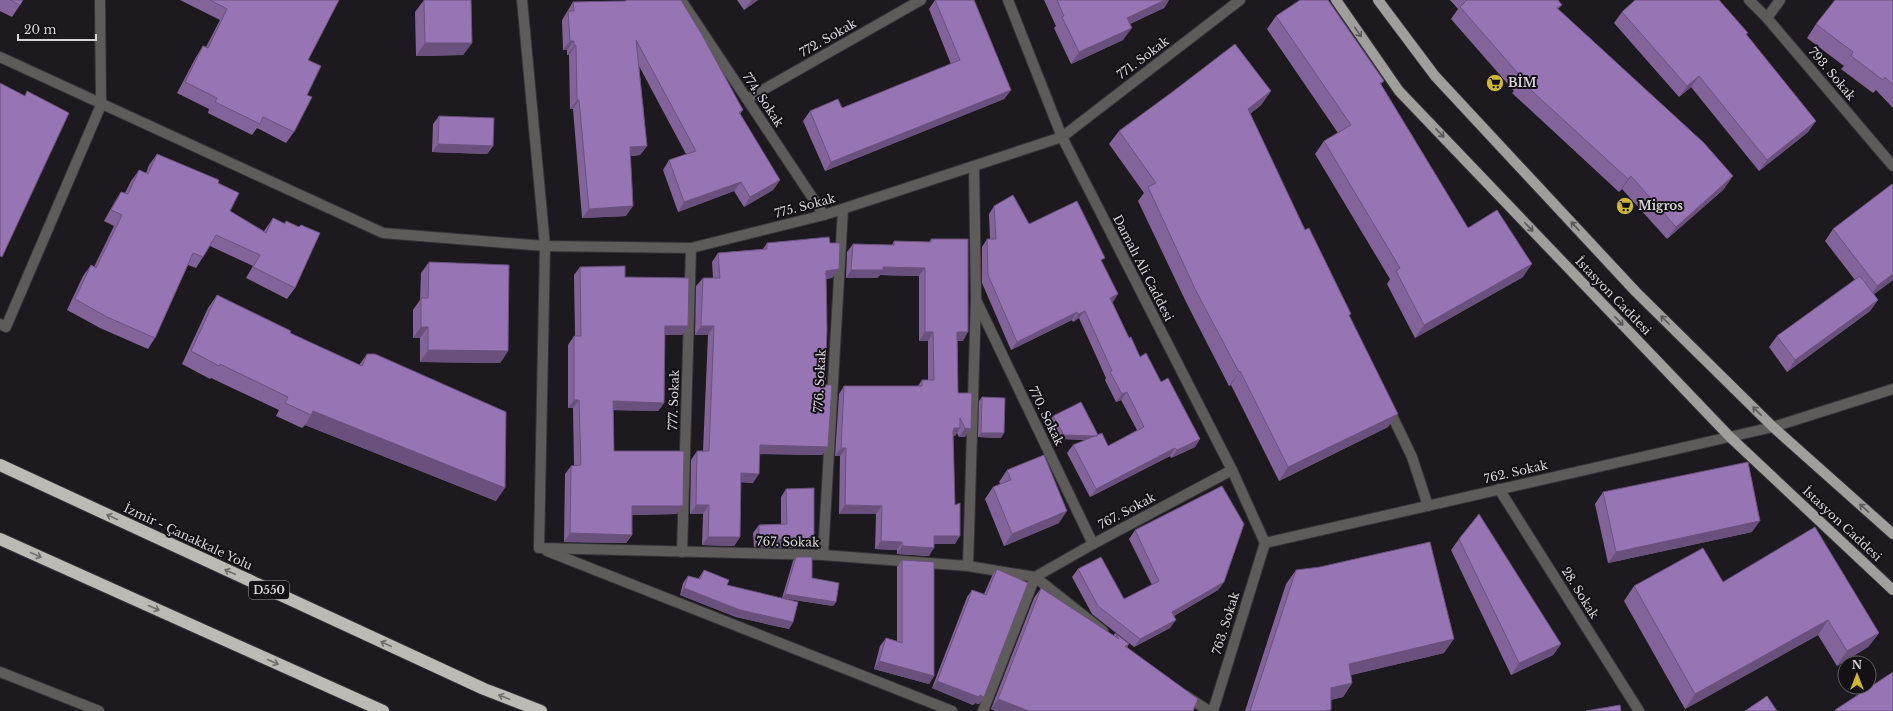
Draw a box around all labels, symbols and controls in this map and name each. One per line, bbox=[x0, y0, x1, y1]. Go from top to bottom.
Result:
street label: 772. Sokak bbox=[797, 15, 859, 60]
scale bar bbox=[18, 16, 96, 42]
text: 20 m bbox=[24, 22, 56, 37]
one-way arrow bbox=[1354, 26, 1362, 37]
street label: 771. Sokak bbox=[1114, 33, 1172, 82]
street label: 793. Sokak bbox=[1806, 44, 1859, 104]
street label: 774. Sokak bbox=[740, 70, 787, 130]
supermarket icon: BİM bbox=[1485, 73, 1505, 93]
place label: BİM bbox=[1508, 74, 1537, 90]
one-way arrow bbox=[1435, 128, 1444, 138]
street label: 775. Sokak bbox=[773, 190, 837, 221]
supermarket icon: Migros bbox=[1615, 196, 1635, 216]
place label: Migros bbox=[1638, 198, 1683, 213]
street label: Damalı Ali Caddesi bbox=[1110, 212, 1177, 323]
one-way arrow bbox=[1570, 221, 1580, 231]
one-way arrow bbox=[1525, 222, 1534, 232]
street label: İstasyon Caddesi bbox=[1572, 253, 1655, 338]
one-way arrow bbox=[1660, 315, 1670, 325]
one-way arrow bbox=[1615, 316, 1624, 326]
street label: 776. Sokak bbox=[810, 348, 829, 413]
street label: 777. Sokak bbox=[665, 369, 682, 431]
street label: 770. Sokak bbox=[1026, 384, 1067, 448]
one-way arrow bbox=[1752, 406, 1762, 416]
street label: 762. Sokak bbox=[1483, 457, 1550, 486]
street label: İstasyon Caddesi bbox=[1800, 482, 1886, 564]
street label: 767. Sokak bbox=[1096, 489, 1159, 532]
street label: İzmir - Çanakkale Yolu bbox=[121, 499, 255, 573]
one-way arrow bbox=[1859, 503, 1869, 513]
one-way arrow bbox=[106, 513, 118, 520]
street label: 767. Sokak bbox=[757, 533, 820, 550]
one-way arrow bbox=[29, 552, 41, 559]
street label: 28. Sokak bbox=[1559, 564, 1603, 622]
one-way arrow bbox=[224, 568, 236, 575]
road number: D550 bbox=[249, 581, 289, 599]
street label: 763. Sokak bbox=[1209, 589, 1242, 656]
one-way arrow bbox=[148, 605, 160, 612]
one-way arrow bbox=[380, 640, 392, 647]
north arrow bbox=[1837, 655, 1877, 695]
one-way arrow bbox=[266, 658, 278, 666]
text: N bbox=[1852, 658, 1863, 672]
one-way arrow bbox=[499, 693, 511, 701]

